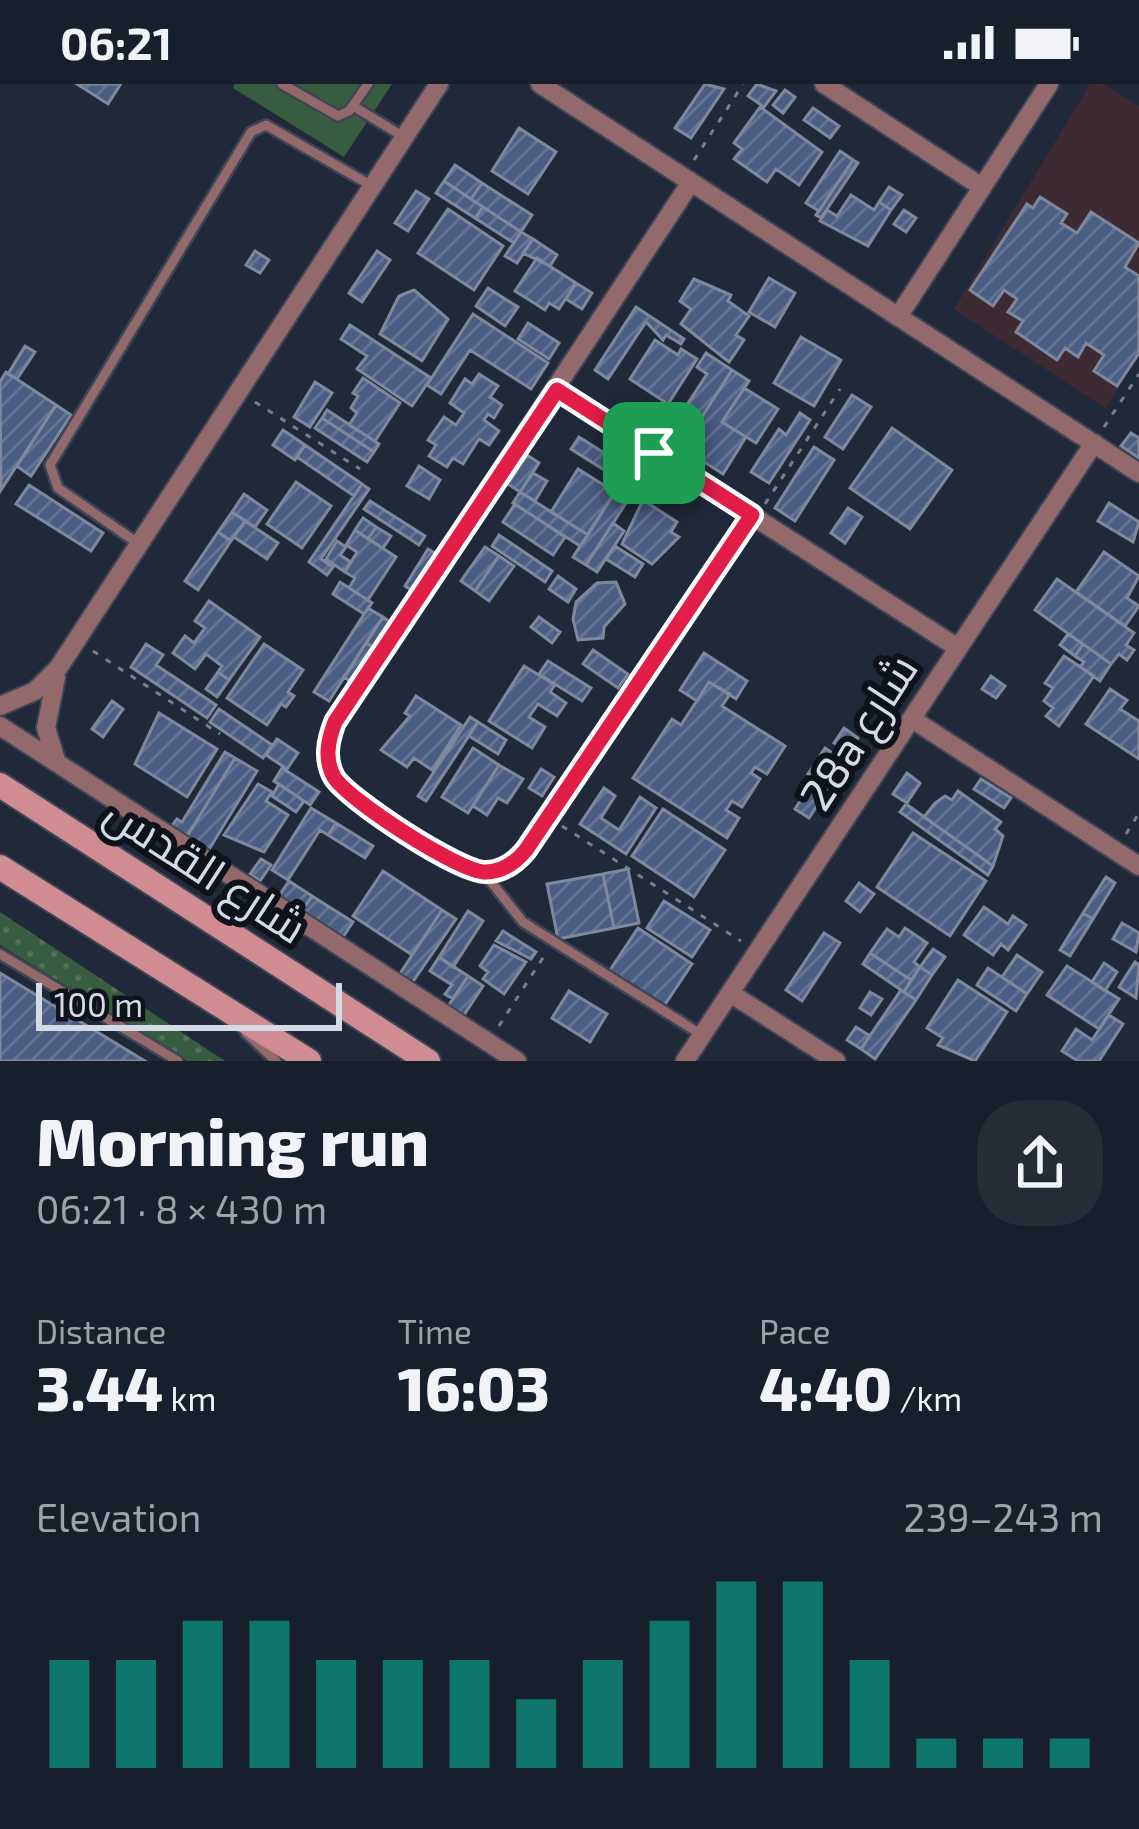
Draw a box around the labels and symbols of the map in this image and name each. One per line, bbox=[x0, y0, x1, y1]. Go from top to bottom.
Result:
pin bbox=[603, 402, 705, 504]
street label: 28a شارع bbox=[787, 643, 932, 822]
street label: شارع القدس bbox=[93, 783, 318, 958]
scale bar bbox=[36, 977, 342, 1030]

